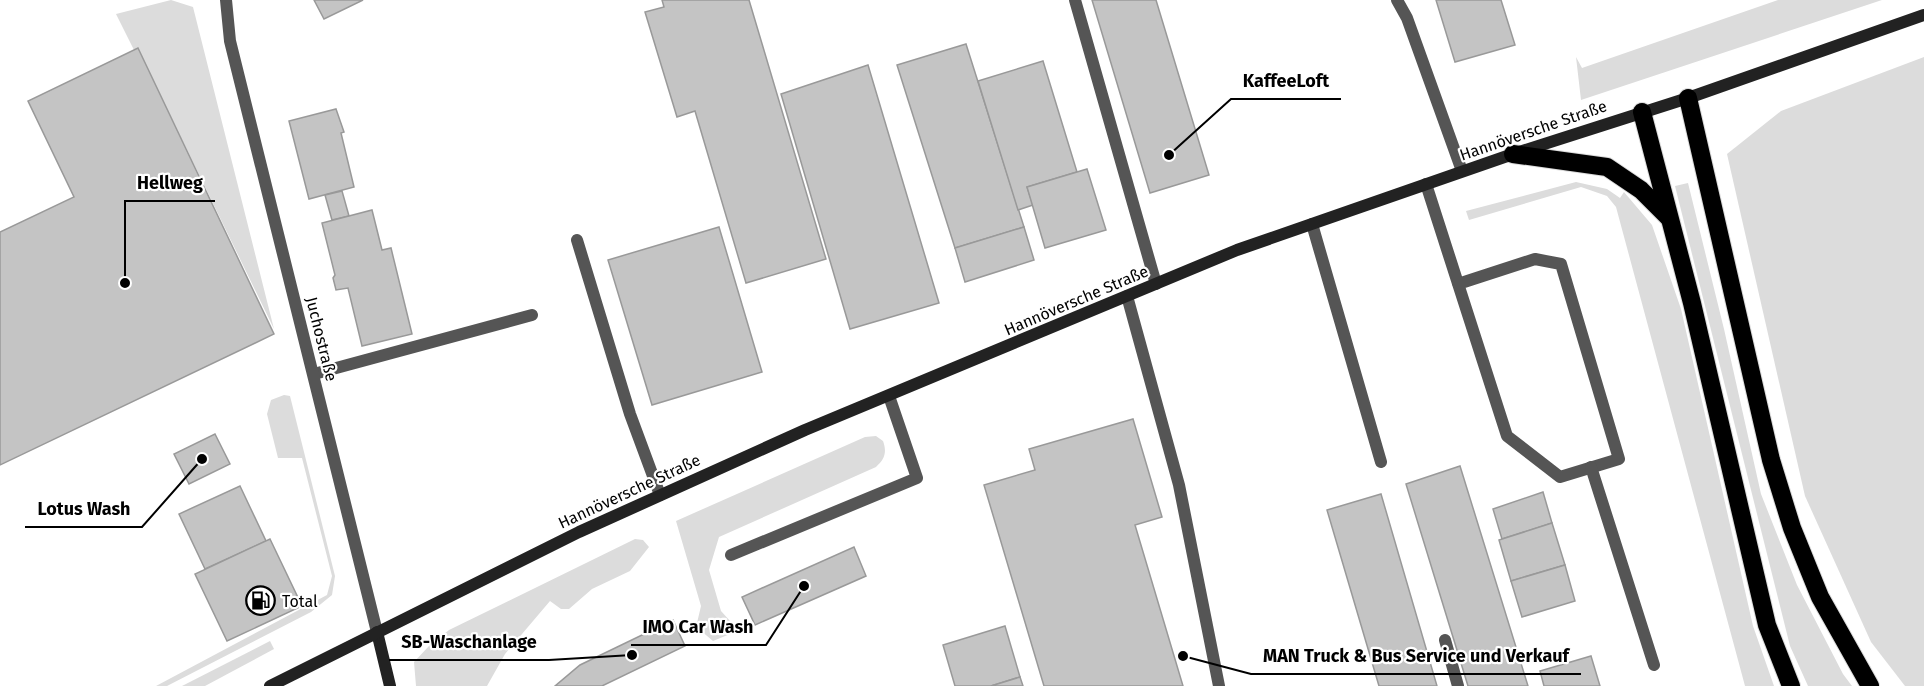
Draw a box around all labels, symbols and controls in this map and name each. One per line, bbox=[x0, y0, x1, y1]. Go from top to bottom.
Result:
callout: KaffeeLoft bbox=[1231, 63, 1341, 99]
text: KaffeeLoft bbox=[1243, 70, 1330, 92]
street label: Hannöversche Straße bbox=[1457, 96, 1609, 165]
callout: Hellweg bbox=[125, 165, 215, 201]
text: Hellweg bbox=[137, 172, 203, 194]
street label: Hannöversche Straße bbox=[1001, 262, 1151, 339]
street label: Juchostraße bbox=[302, 295, 341, 383]
street label: Hannöversche Straße bbox=[555, 450, 703, 533]
callout: Lotus Wash bbox=[25, 491, 142, 527]
text: Lotus Wash bbox=[38, 498, 130, 520]
fuel station icon: Total bbox=[245, 585, 277, 617]
place label: Total bbox=[282, 592, 318, 611]
callout: IMO Car Wash bbox=[631, 609, 766, 645]
text: IMO Car Wash bbox=[643, 616, 753, 638]
callout: SB-Waschanlage bbox=[389, 624, 549, 660]
text: SB-Waschanlage bbox=[401, 631, 537, 653]
callout: MAN Truck & Bus Service und Verkauf bbox=[1251, 638, 1581, 674]
text: MAN Truck & Bus Service und Verkauf bbox=[1263, 645, 1571, 667]

